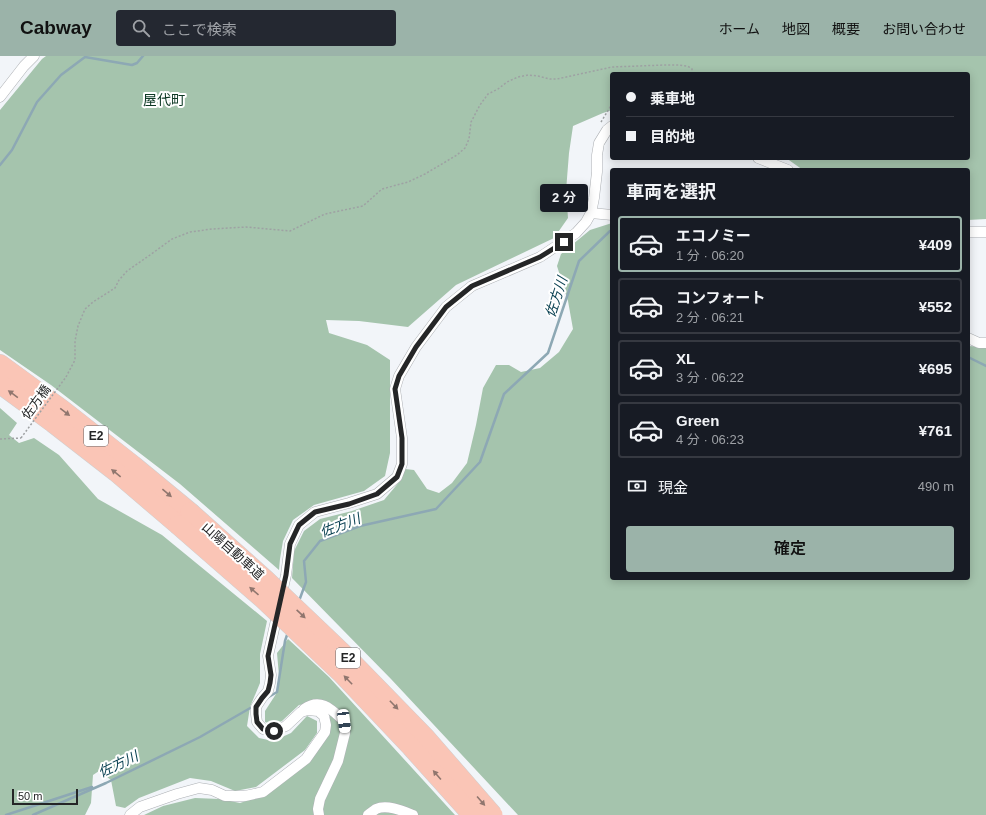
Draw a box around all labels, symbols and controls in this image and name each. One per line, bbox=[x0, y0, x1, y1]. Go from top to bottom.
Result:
search box bbox=[116, 10, 396, 46]
text: Cabway bbox=[20, 17, 92, 38]
icon: search bbox=[130, 17, 152, 39]
text: ここで検索 bbox=[162, 21, 237, 38]
text: ホーム bbox=[718, 21, 760, 37]
text: 地図 bbox=[782, 21, 810, 37]
text: 概要 bbox=[832, 21, 860, 37]
text: お問い合わせ bbox=[882, 21, 966, 37]
text: 乗車地 bbox=[650, 90, 695, 107]
district label: 屋代町 bbox=[143, 92, 185, 108]
text: 目的地 bbox=[650, 128, 695, 145]
text: 車両を選択 bbox=[626, 182, 716, 202]
callout: 2 分 bbox=[540, 184, 588, 212]
text: 2 分 bbox=[552, 190, 576, 205]
icon: car bbox=[628, 226, 664, 262]
text: エコノミー bbox=[676, 227, 751, 244]
route end bbox=[555, 233, 573, 251]
text: ¥409 bbox=[919, 236, 952, 253]
text: 1 分 · 06:20 bbox=[676, 248, 744, 263]
water label: 佐方川 bbox=[542, 273, 571, 319]
icon: car bbox=[628, 288, 664, 324]
text: コンフォート bbox=[676, 289, 766, 306]
text: ¥552 bbox=[919, 298, 952, 315]
text: 2 分 · 06:21 bbox=[676, 310, 744, 325]
icon: car bbox=[628, 350, 664, 386]
text: XL bbox=[676, 350, 695, 367]
text: ¥695 bbox=[919, 360, 952, 377]
text: 3 分 · 06:22 bbox=[676, 370, 744, 385]
street label: 佐方橋 bbox=[18, 382, 54, 422]
one-way arrow bbox=[8, 390, 18, 398]
one-way arrow bbox=[60, 408, 71, 416]
icon: car bbox=[628, 412, 664, 448]
text: Green bbox=[676, 412, 719, 429]
text: ¥761 bbox=[919, 422, 952, 439]
road number: E2 bbox=[84, 426, 108, 446]
text: 4 分 · 06:23 bbox=[676, 432, 744, 447]
one-way arrow bbox=[111, 468, 122, 477]
icon: cash bbox=[626, 475, 648, 497]
text: 現金 bbox=[658, 479, 688, 496]
text: 490 m bbox=[918, 479, 954, 494]
one-way arrow bbox=[162, 488, 172, 497]
water label: 佐方川 bbox=[318, 509, 364, 540]
street label: 山陽自動車道 bbox=[199, 519, 267, 583]
button: 確定 bbox=[626, 526, 954, 572]
one-way arrow bbox=[248, 586, 259, 595]
one-way arrow bbox=[297, 609, 306, 618]
road number: E2 bbox=[336, 648, 360, 668]
one-way arrow bbox=[343, 675, 353, 685]
one-way arrow bbox=[389, 700, 399, 710]
car bbox=[337, 708, 351, 734]
route start bbox=[265, 722, 283, 740]
water label: 佐方川 bbox=[96, 747, 142, 780]
one-way arrow bbox=[432, 770, 441, 781]
scale bar bbox=[12, 787, 78, 806]
text: 50 m bbox=[18, 790, 42, 802]
one-way arrow bbox=[477, 796, 486, 807]

